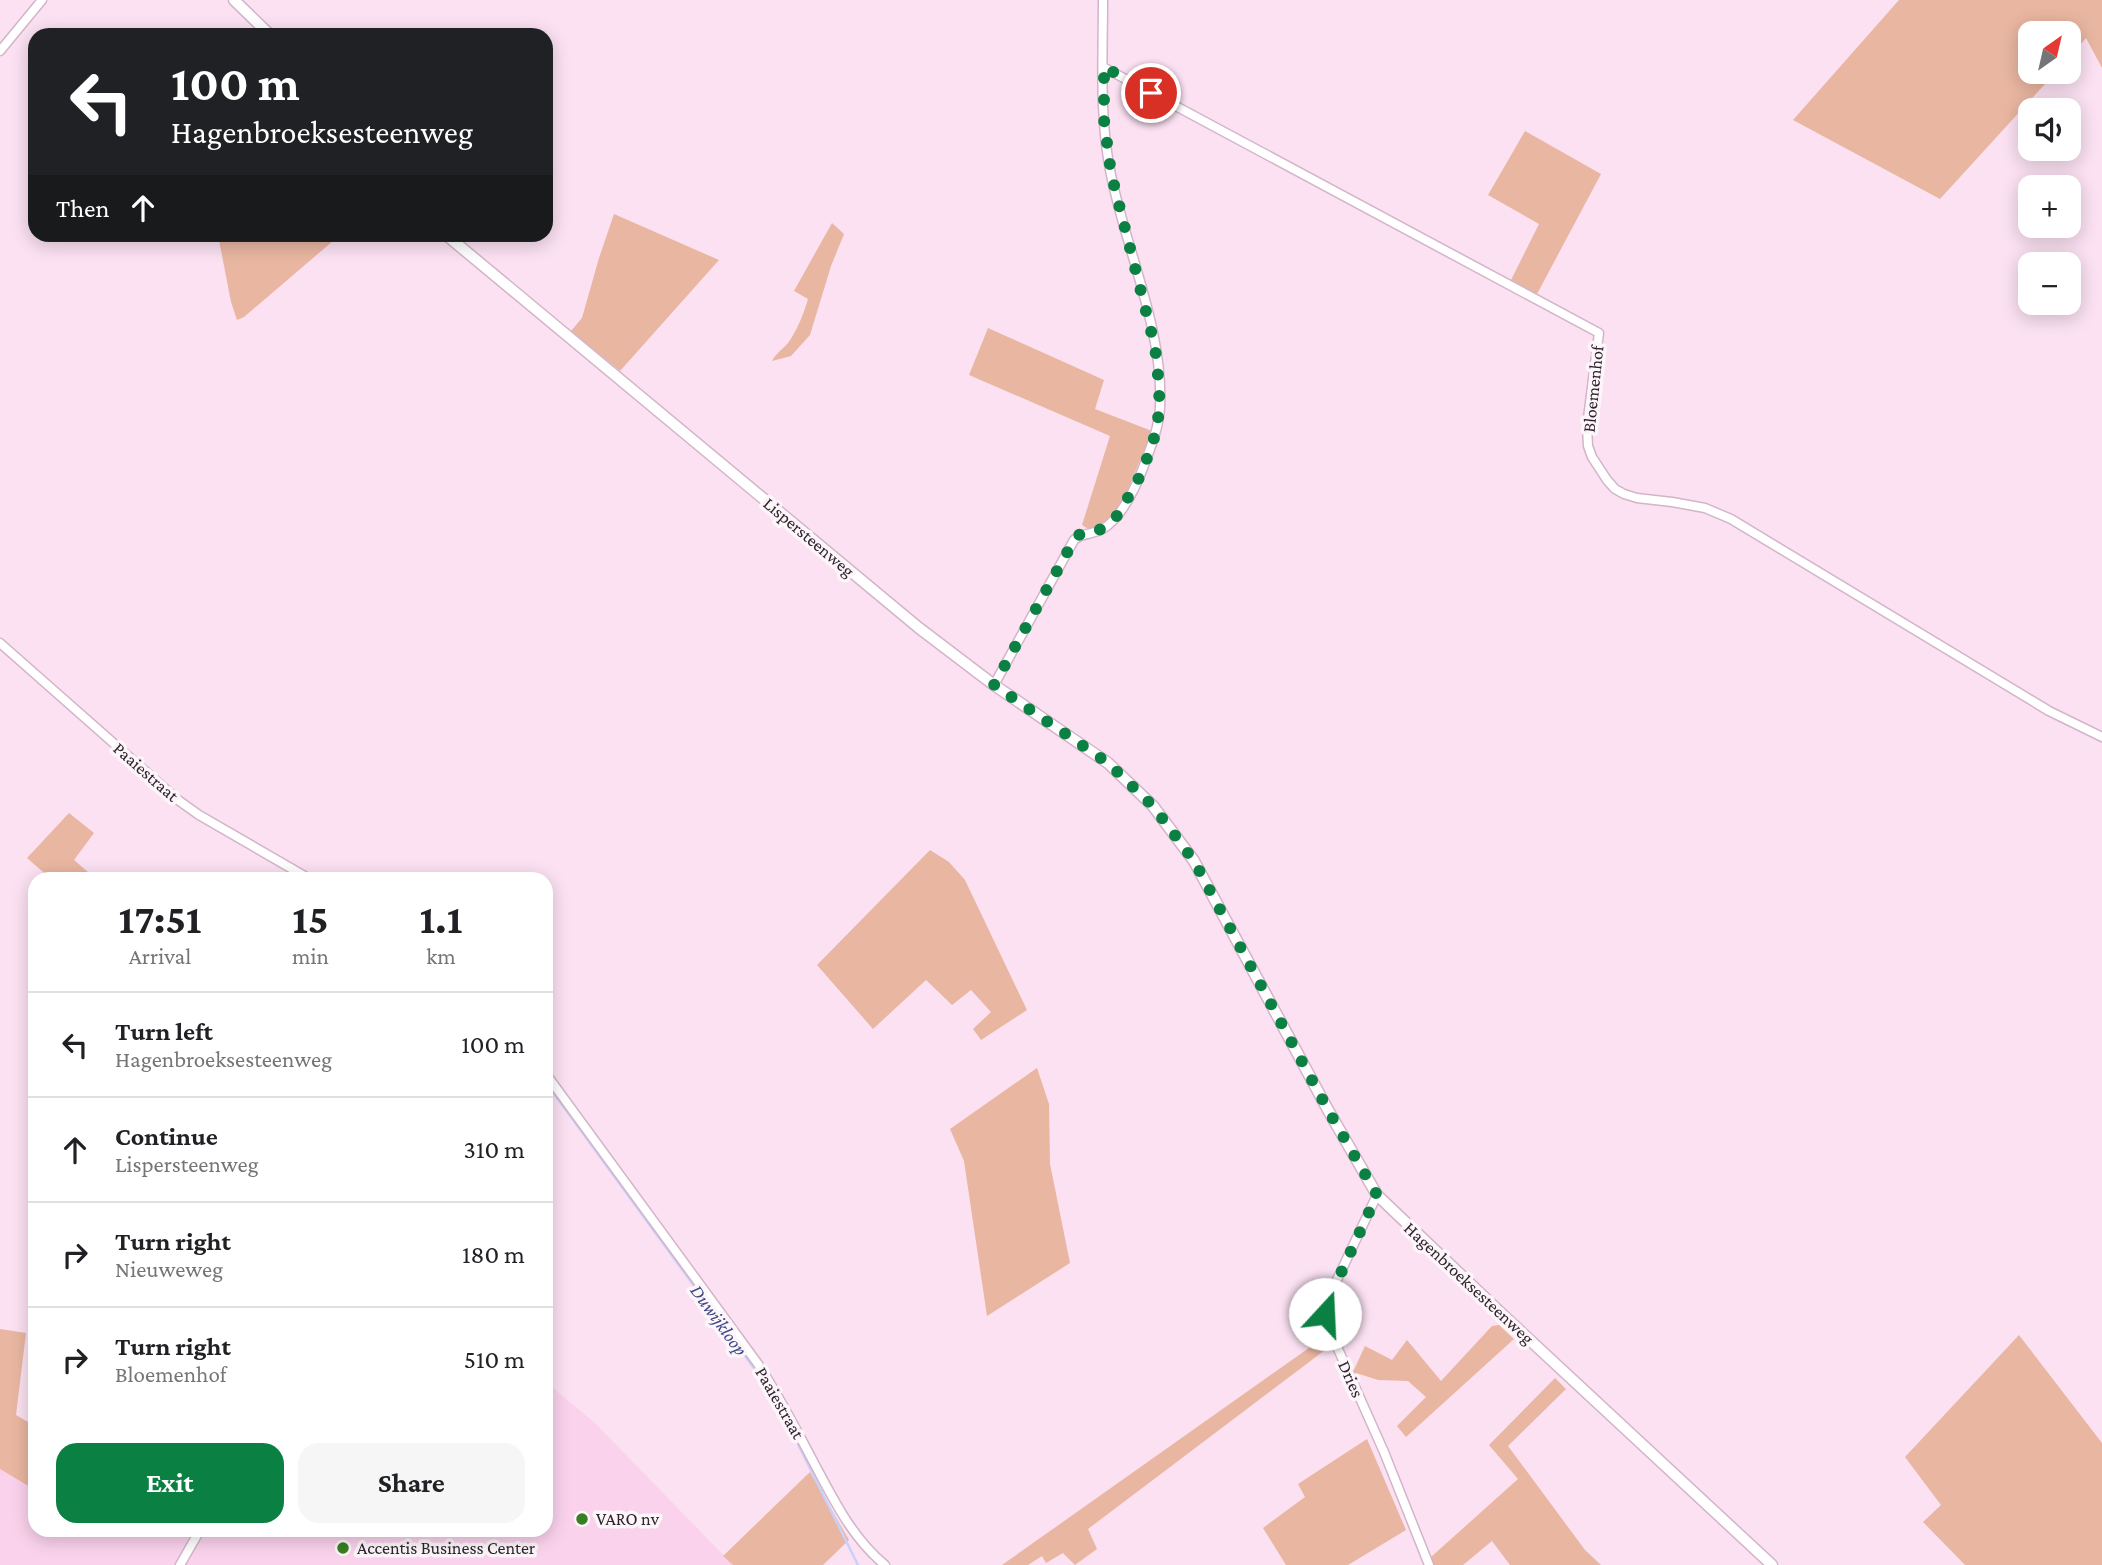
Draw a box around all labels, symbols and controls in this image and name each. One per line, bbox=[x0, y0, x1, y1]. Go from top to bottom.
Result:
north arrow bbox=[2018, 21, 2081, 84]
map controls bbox=[2018, 21, 2081, 315]
icon: left bbox=[56, 56, 147, 147]
text: 100 m bbox=[171, 56, 300, 111]
pin bbox=[1121, 63, 1181, 123]
icon: arrive bbox=[1132, 74, 1170, 112]
button: sound bbox=[2018, 98, 2081, 161]
text: Hagenbroeksesteenweg bbox=[171, 114, 473, 150]
button: + bbox=[2018, 175, 2081, 238]
icon: ahead bbox=[124, 189, 162, 227]
text: Then bbox=[56, 194, 110, 223]
button: − bbox=[2018, 252, 2081, 315]
street label: Bloemenhof bbox=[1578, 343, 1608, 434]
street label: Lispersteenweg bbox=[760, 493, 859, 581]
street label: Paaiestraat bbox=[109, 738, 183, 806]
text: 17:51 bbox=[119, 895, 202, 942]
text: 15 bbox=[292, 895, 329, 942]
text: 1.1 bbox=[419, 895, 463, 942]
text: Arrival bbox=[129, 943, 191, 969]
text: min bbox=[292, 943, 329, 969]
text: km bbox=[426, 943, 456, 969]
text: Turn left bbox=[115, 1017, 213, 1046]
icon: left bbox=[56, 1026, 94, 1064]
text: 100 m bbox=[461, 1030, 525, 1059]
text: Hagenbroeksesteenweg bbox=[115, 1046, 332, 1072]
text: Continue bbox=[115, 1122, 218, 1151]
icon: ahead bbox=[56, 1131, 94, 1169]
text: 310 m bbox=[464, 1135, 525, 1164]
text: Lispersteenweg bbox=[115, 1151, 259, 1177]
street label: Hagenbroeksesteenweg bbox=[1400, 1218, 1538, 1348]
text: Turn right bbox=[115, 1227, 231, 1256]
icon: right bbox=[56, 1236, 94, 1274]
text: 180 m bbox=[462, 1240, 525, 1269]
text: Nieuweweg bbox=[115, 1256, 223, 1282]
position arrow bbox=[1288, 1277, 1362, 1351]
water label: Duwijkloop bbox=[685, 1281, 752, 1360]
text: Turn right bbox=[115, 1332, 231, 1361]
icon: right bbox=[56, 1341, 94, 1379]
text: 510 m bbox=[464, 1345, 525, 1374]
street label: Dries bbox=[1334, 1358, 1368, 1400]
text: Bloemenhof bbox=[115, 1361, 227, 1387]
street label: Paaiestraat bbox=[751, 1363, 809, 1443]
button: Exit bbox=[56, 1443, 284, 1523]
button: Share bbox=[298, 1443, 525, 1523]
place label: VARO nv bbox=[596, 1509, 660, 1529]
marker: VARO nv bbox=[574, 1511, 590, 1527]
place label: Accentis Business Center bbox=[357, 1538, 536, 1558]
marker: Accentis Business Center bbox=[335, 1540, 351, 1556]

